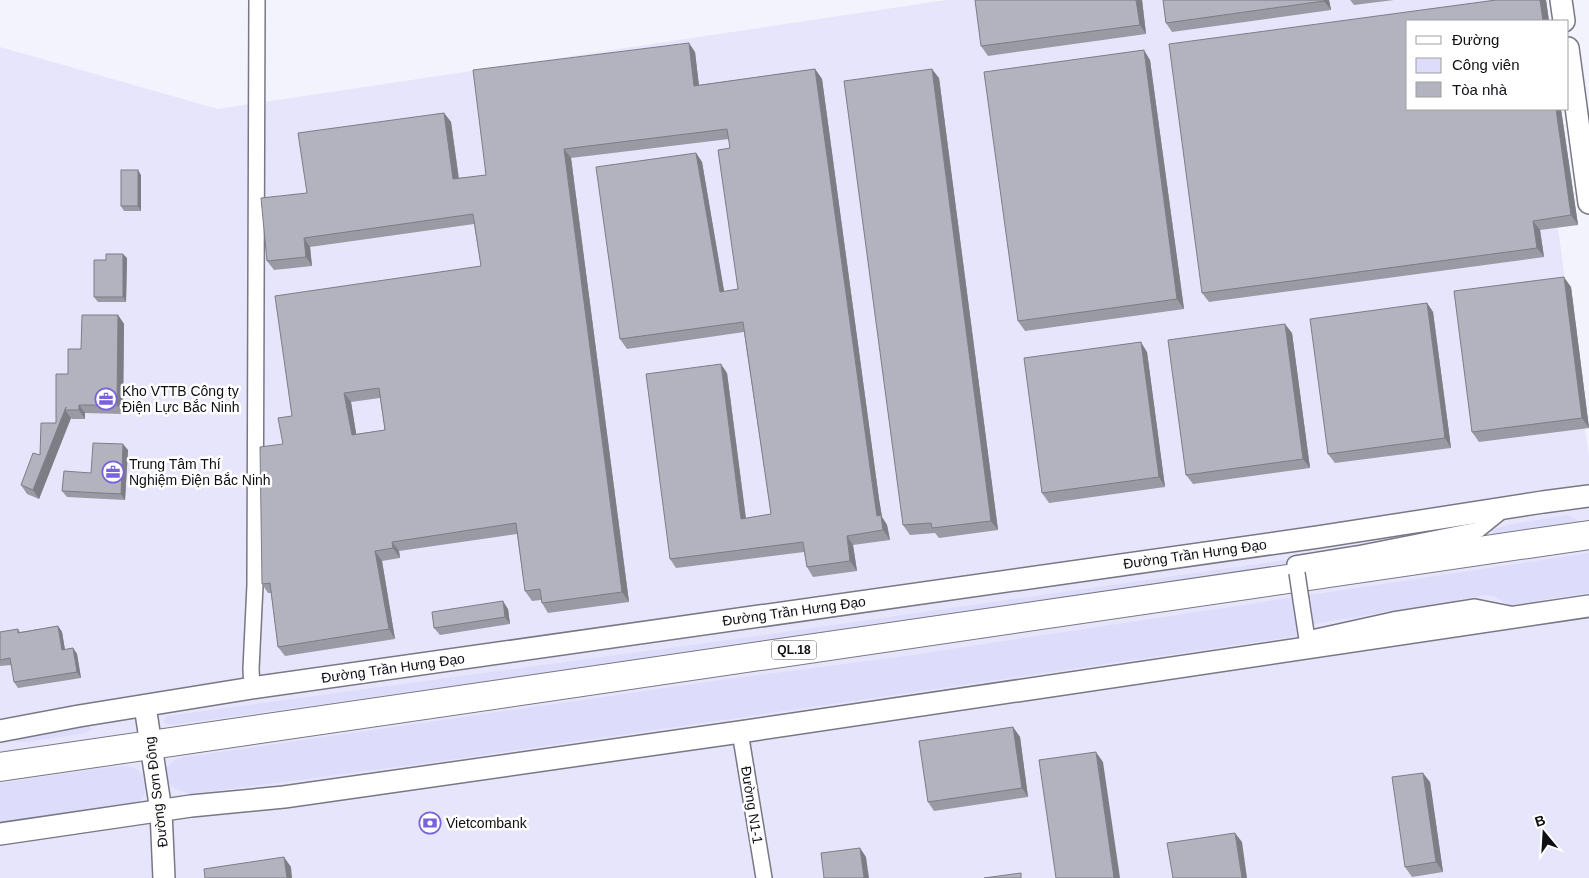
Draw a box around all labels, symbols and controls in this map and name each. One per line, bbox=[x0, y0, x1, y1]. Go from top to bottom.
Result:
legend bbox=[1406, 20, 1569, 110]
text: Đường bbox=[1452, 31, 1499, 48]
text: Công viên bbox=[1452, 56, 1520, 73]
text: Tòa nhà bbox=[1452, 81, 1508, 98]
place label: Kho VTTB Công ty Điện Lực Bắc Ninh bbox=[122, 383, 240, 415]
office icon: Kho VTTB Công ty Điện Lực Bắc Ninh bbox=[94, 387, 118, 411]
place label: Trung Tâm Thí Nghiệm Điện Bắc Ninh bbox=[129, 456, 271, 488]
office icon: Trung Tâm Thí Nghiệm Điện Bắc Ninh bbox=[101, 460, 125, 484]
street label: Đường Trần Hưng Đạo bbox=[1122, 536, 1268, 572]
street label: Đường Trần Hưng Đạo bbox=[721, 593, 867, 629]
road number: QL.18 bbox=[772, 640, 816, 660]
street label: Đường Trần Hưng Đạo bbox=[320, 650, 466, 686]
street label: Đường Sơn Đông bbox=[141, 736, 171, 848]
street label: Đường N1-1 bbox=[738, 765, 766, 845]
north arrow bbox=[1519, 808, 1569, 858]
bank icon: Vietcombank bbox=[418, 811, 442, 835]
text: B bbox=[1533, 811, 1547, 830]
place label: Vietcombank bbox=[446, 815, 528, 831]

